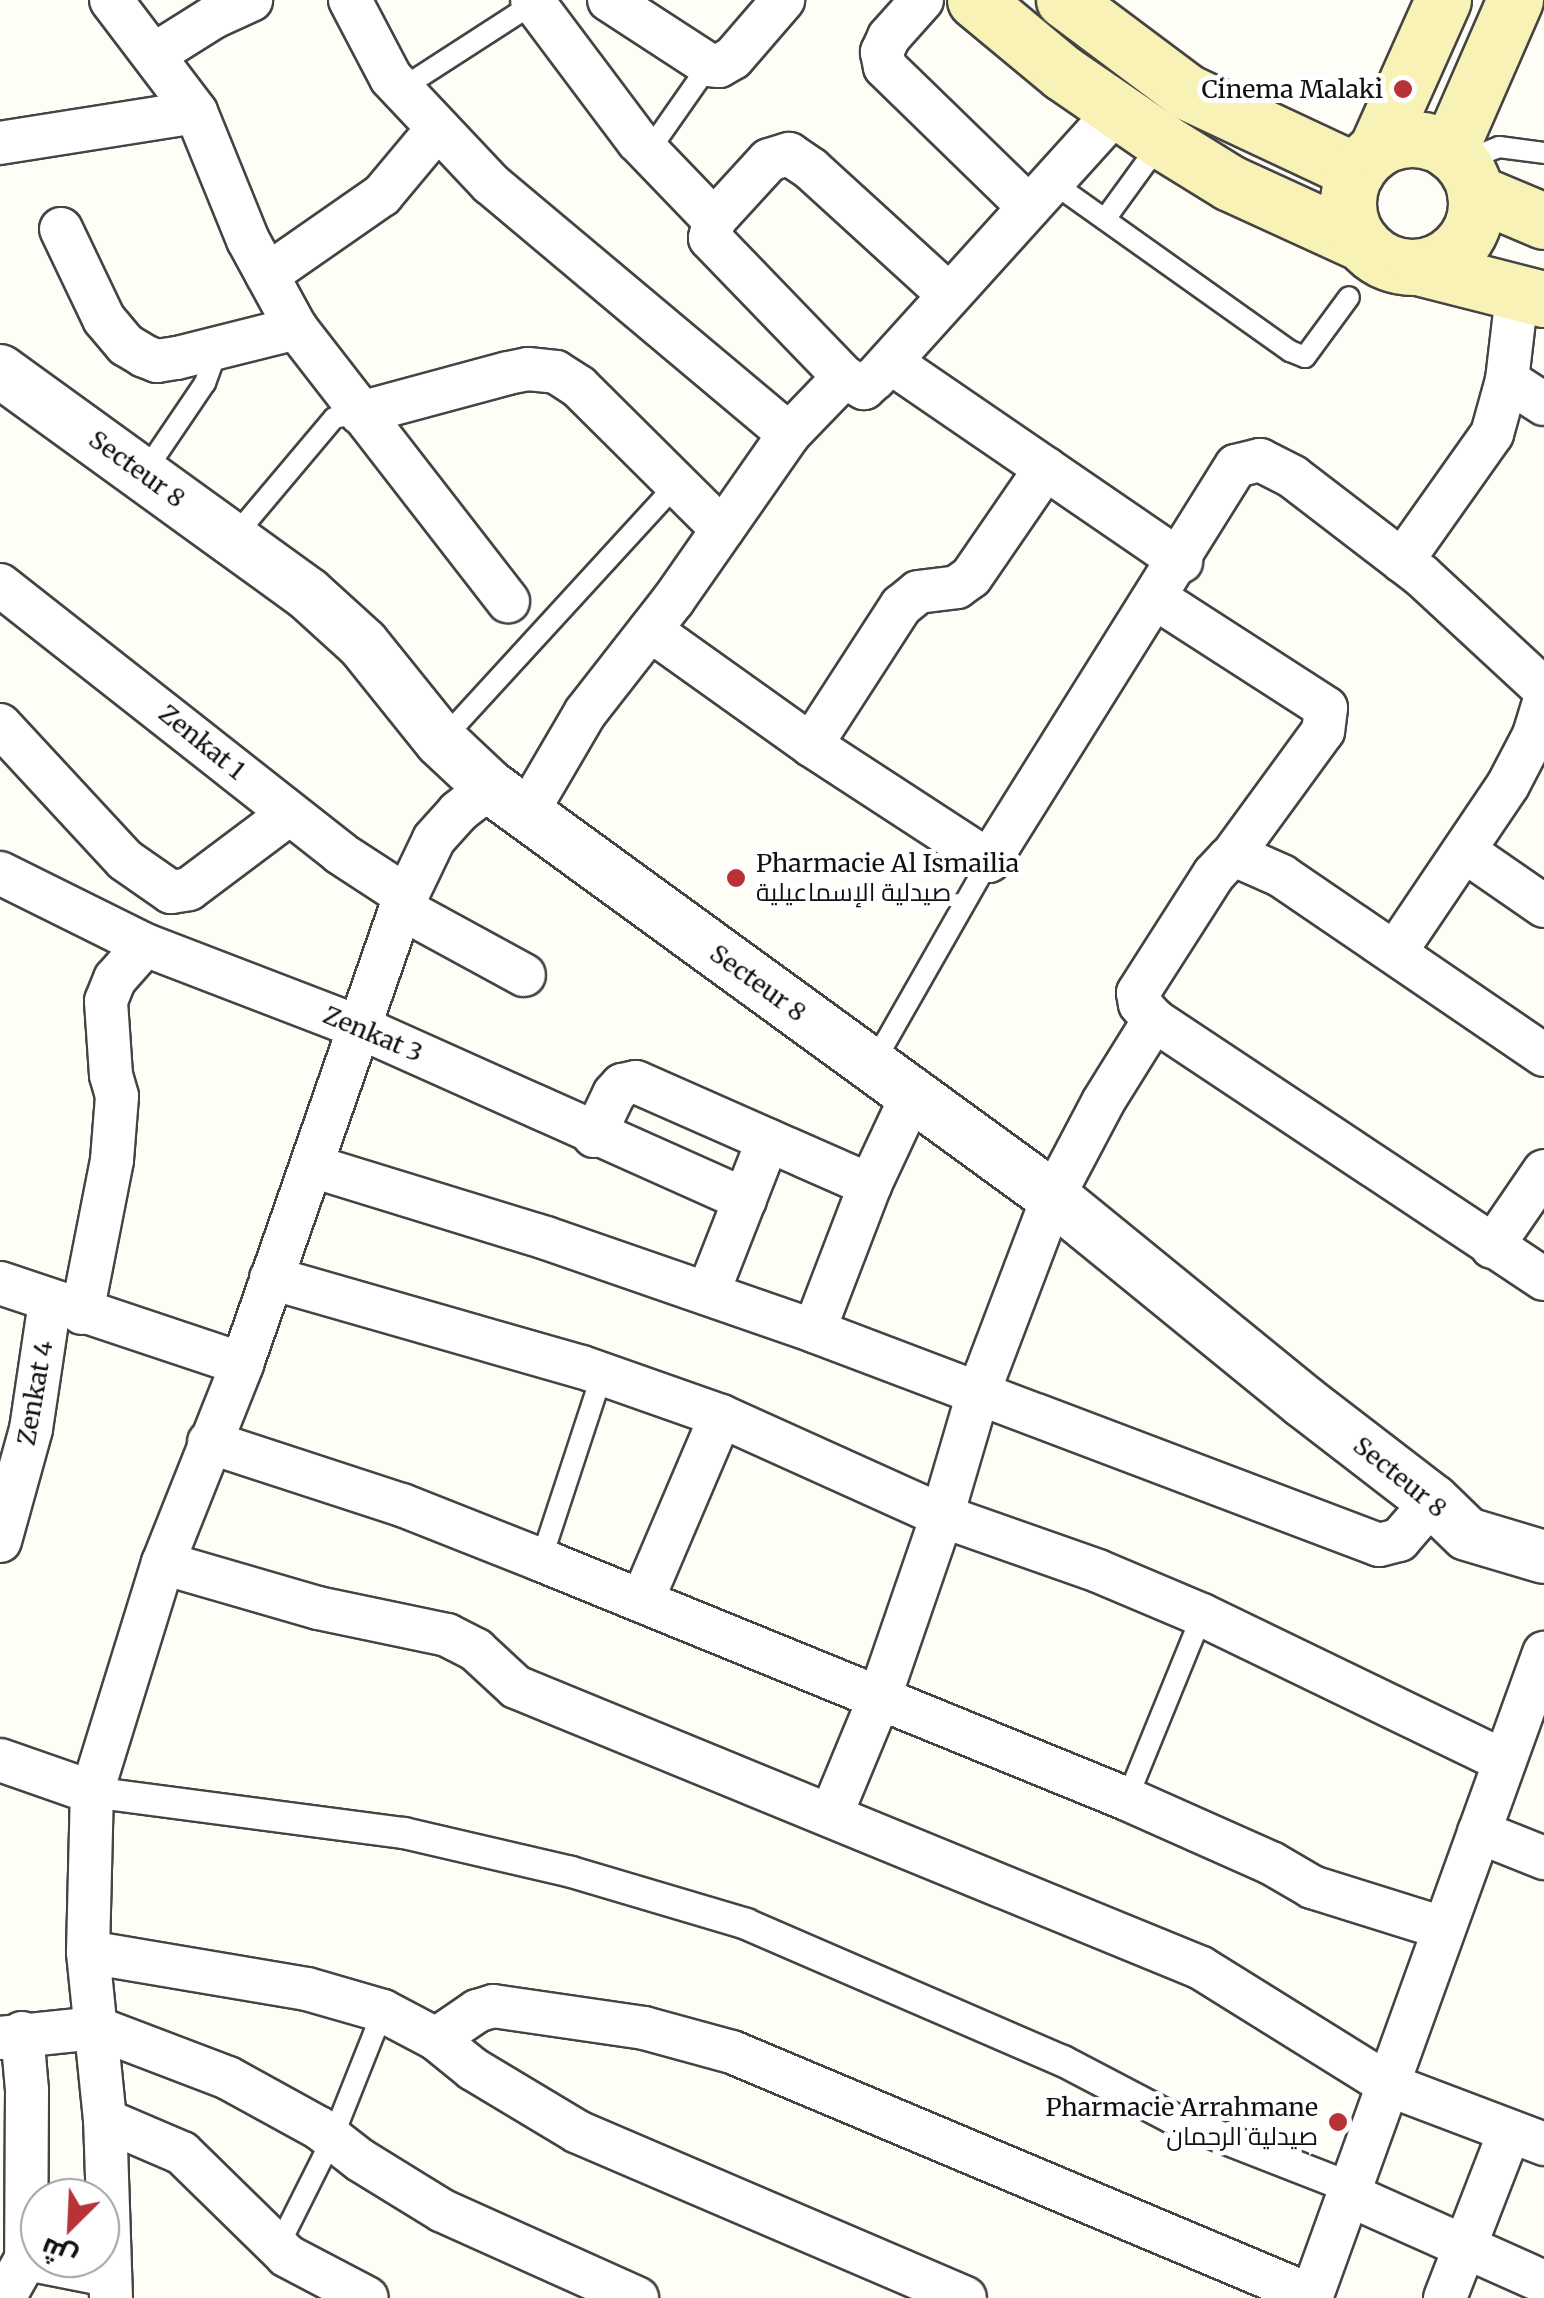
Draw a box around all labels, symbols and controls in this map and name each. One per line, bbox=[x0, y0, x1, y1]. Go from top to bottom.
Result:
place label: Cinema Malaki bbox=[1202, 74, 1383, 104]
marker: Cinema Malaki bbox=[1392, 78, 1414, 100]
street label: Secteur 8 bbox=[83, 424, 191, 514]
street label: Zenkat 1 bbox=[153, 698, 251, 786]
place label: Pharmacie Al Ismailia صيدلية الإسماعيلية bbox=[756, 849, 1019, 908]
marker: Pharmacie Al Ismailia صيدلية الإسماعيلية bbox=[725, 867, 747, 889]
street label: Secteur 8 bbox=[704, 938, 812, 1028]
street label: Zenkat 3 bbox=[319, 1000, 427, 1068]
street label: Zenkat 4 bbox=[11, 1338, 59, 1448]
street label: Secteur 8 bbox=[1347, 1430, 1453, 1524]
place label: Pharmacie Arrahmane صيدلية الرحمان bbox=[1045, 2093, 1318, 2152]
marker: Pharmacie Arrahmane صيدلية الرحمان bbox=[1327, 2111, 1349, 2133]
north arrow bbox=[20, 2178, 120, 2278]
text: ش bbox=[35, 2230, 82, 2277]

